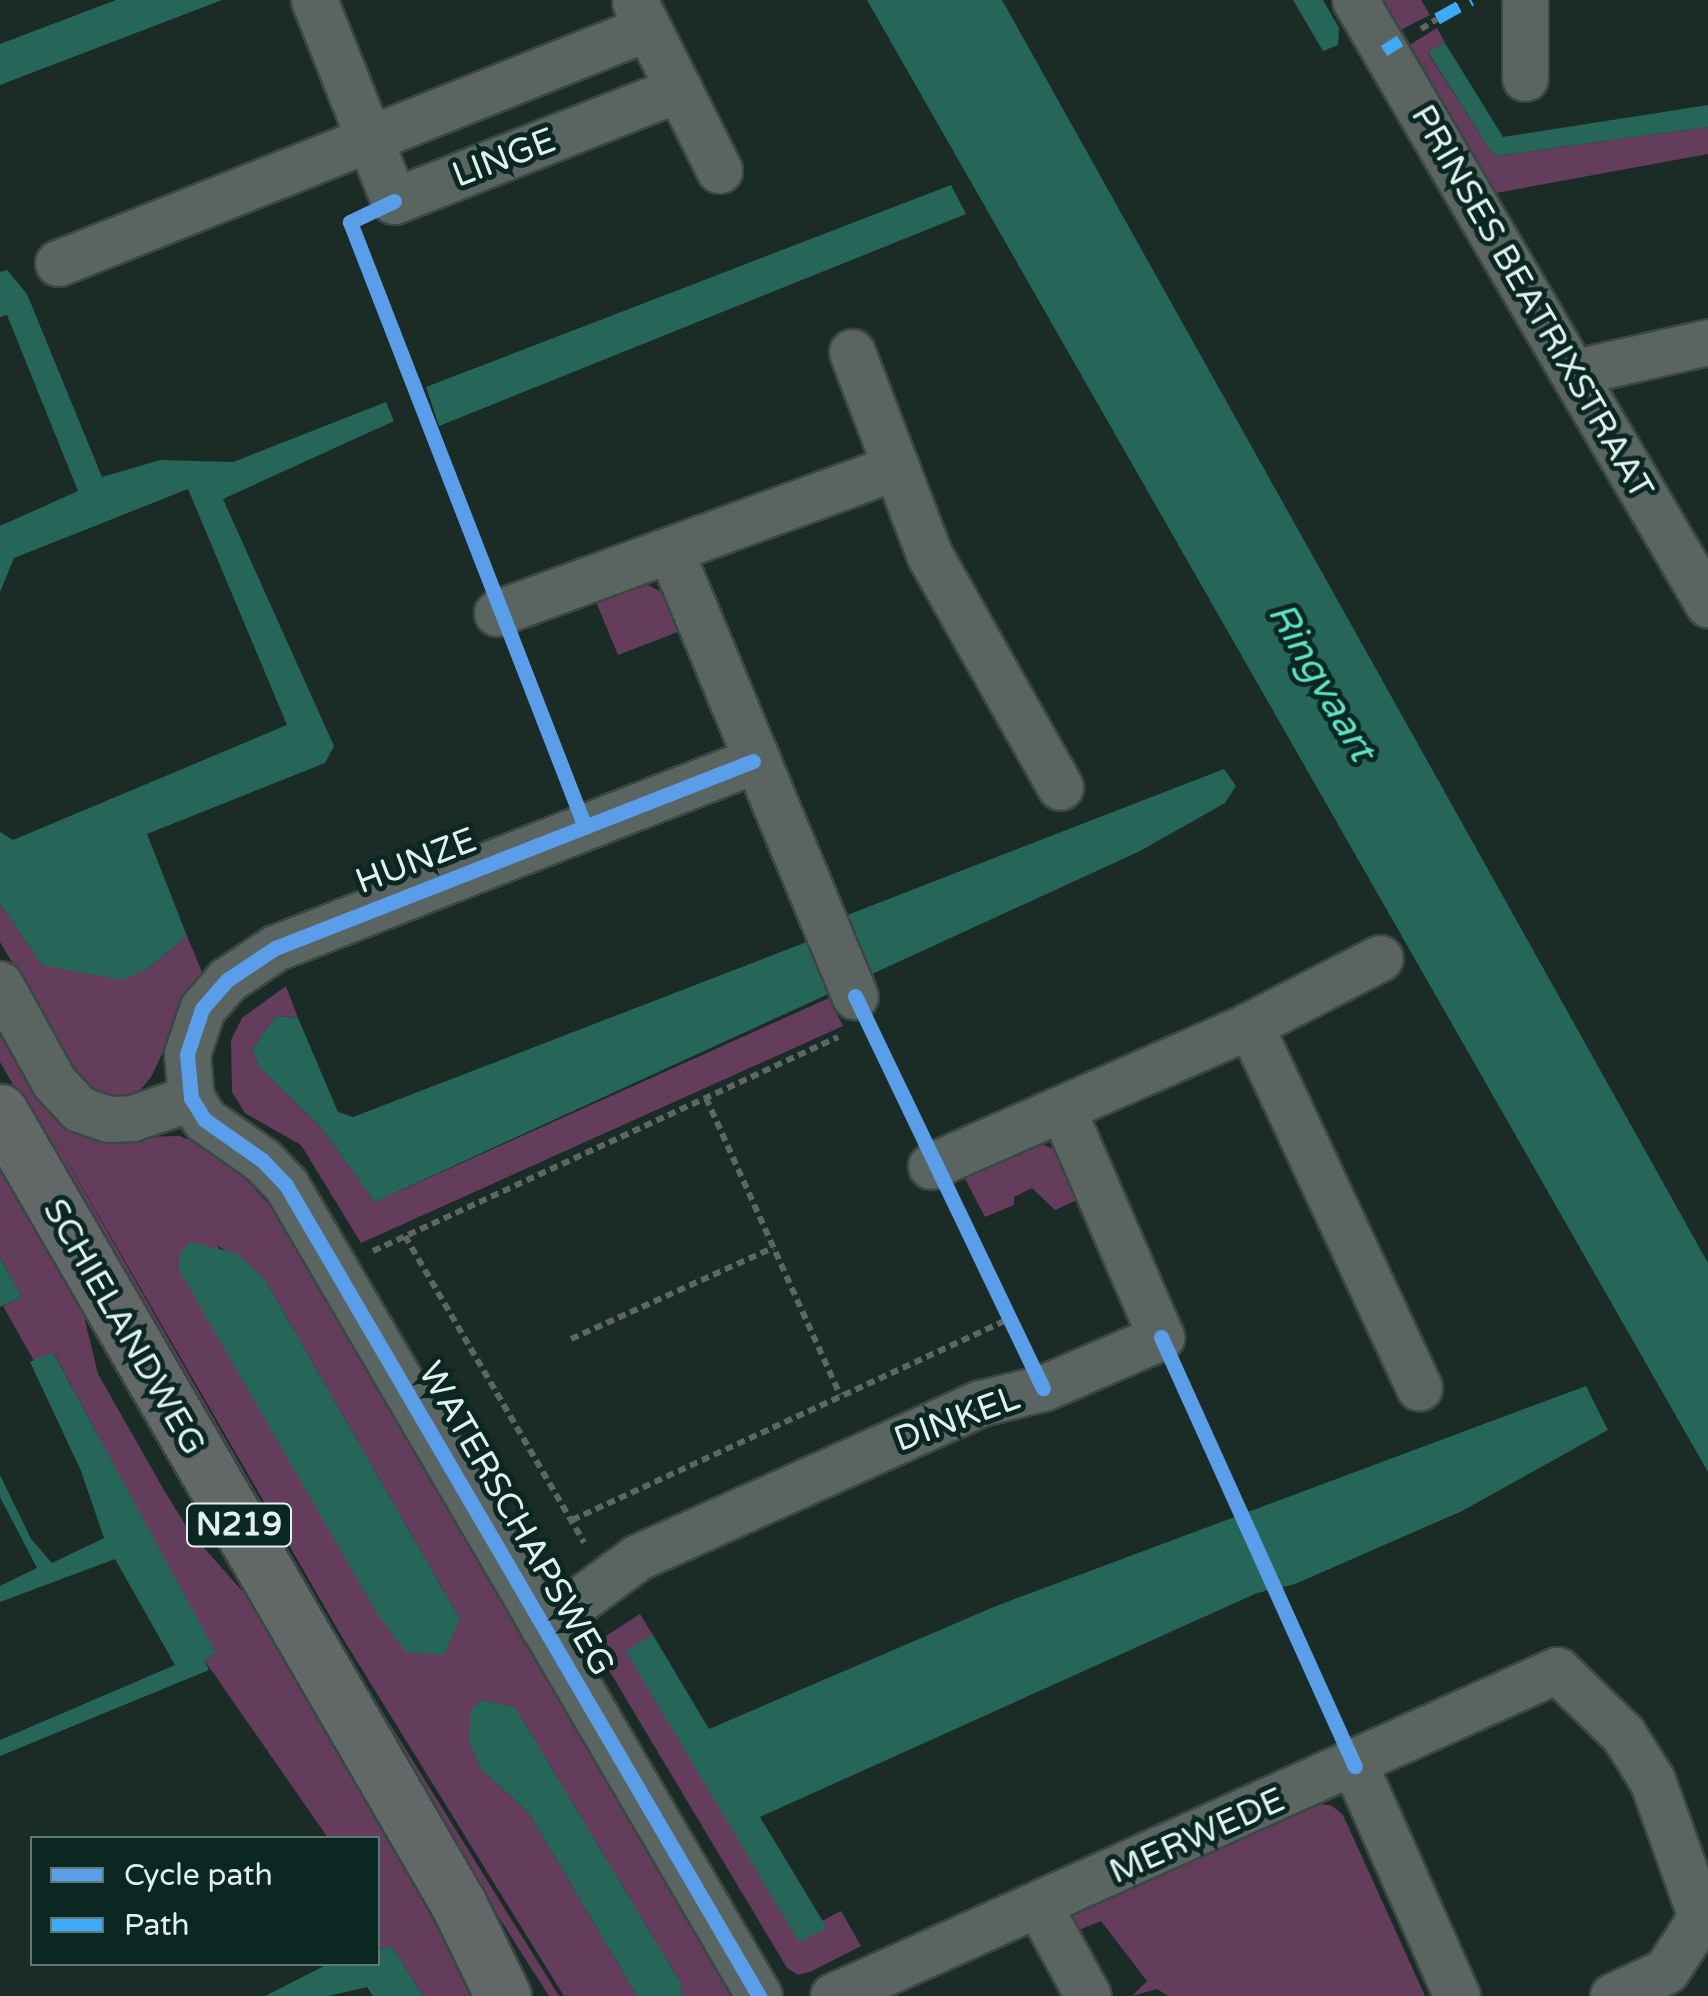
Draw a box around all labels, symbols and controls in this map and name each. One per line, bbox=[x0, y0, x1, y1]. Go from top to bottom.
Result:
street label: PRINSES BEATRIXSTRAAT bbox=[1402, 97, 1662, 507]
street label: LINGE bbox=[446, 119, 562, 197]
water label: Ringvaart bbox=[1257, 595, 1385, 769]
street label: HUNZE bbox=[350, 819, 482, 903]
street label: SCHIELANDWEG bbox=[34, 1192, 214, 1462]
street label: WATERSCHAPSWEG bbox=[409, 1355, 623, 1683]
street label: DINKEL bbox=[889, 1377, 1025, 1461]
road number: N219 bbox=[184, 1498, 294, 1552]
street label: MERWEDE bbox=[1103, 1779, 1291, 1893]
legend bbox=[30, 1836, 380, 1966]
text: Cycle path bbox=[124, 1857, 273, 1894]
text: Path bbox=[124, 1907, 190, 1944]

